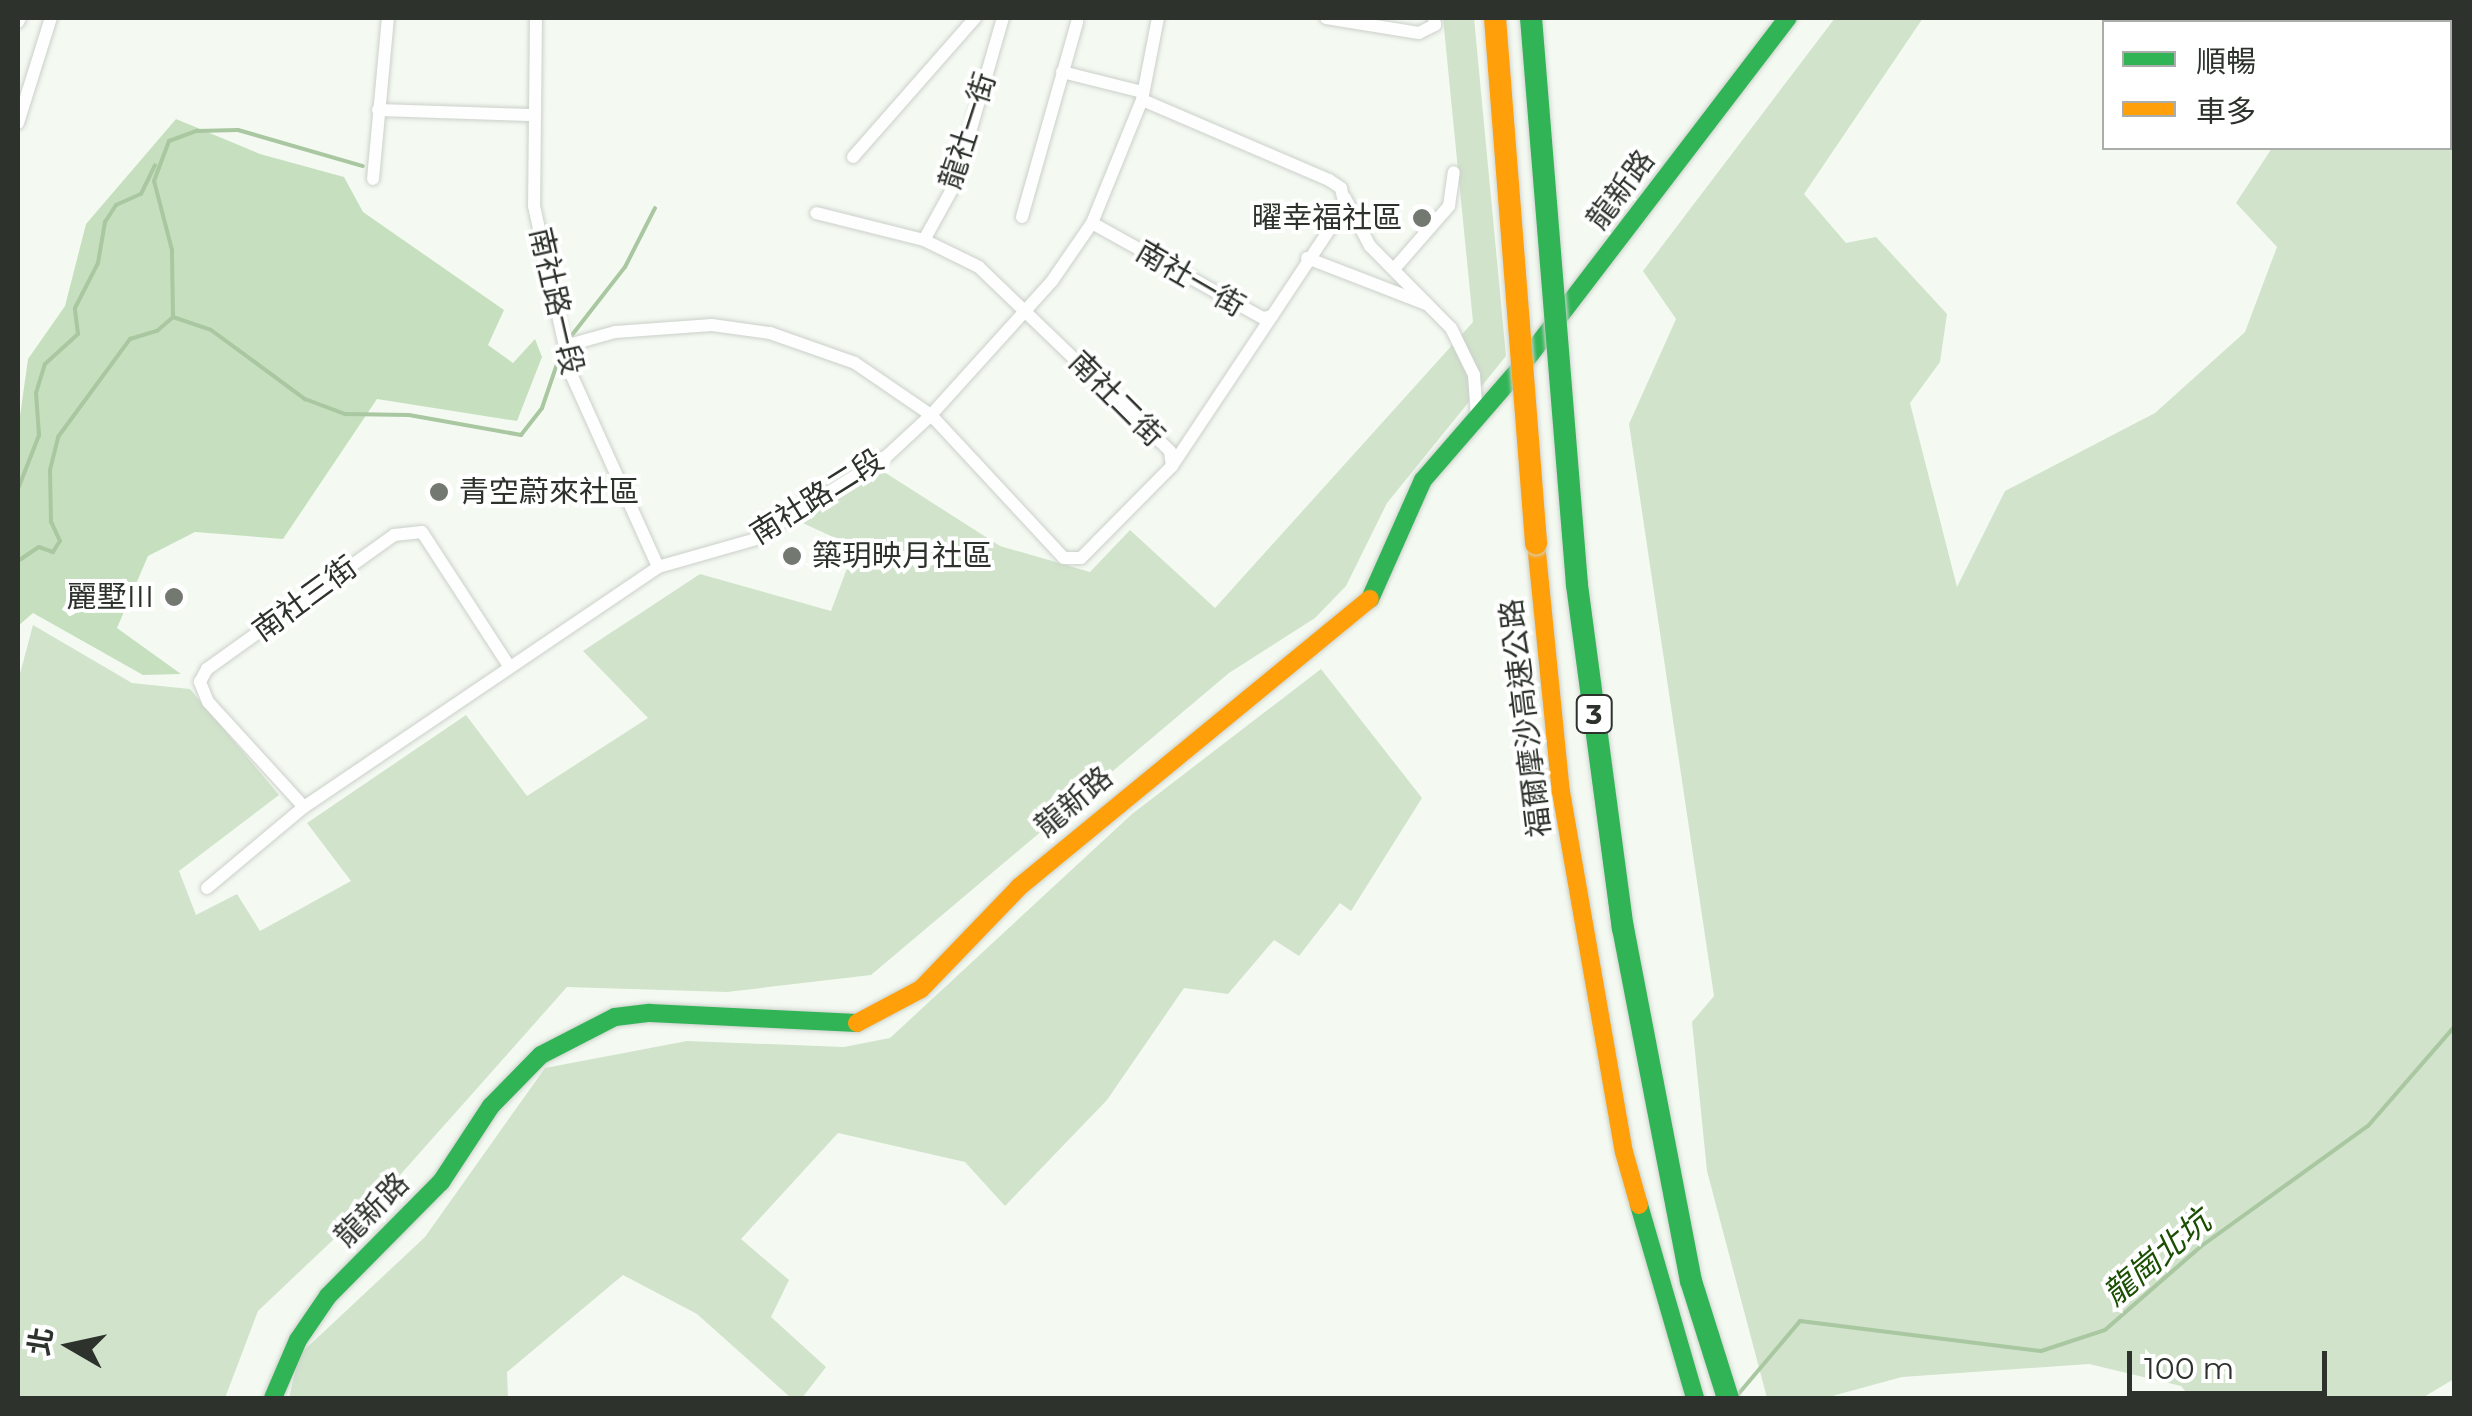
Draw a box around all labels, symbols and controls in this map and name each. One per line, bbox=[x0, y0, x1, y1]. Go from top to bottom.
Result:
legend bbox=[2102, 20, 2452, 150]
text: 順暢 bbox=[2196, 43, 2256, 80]
street label: 龍社一街 bbox=[932, 68, 1004, 194]
text: 車多 bbox=[2196, 93, 2256, 130]
street label: 龍新路 bbox=[1580, 143, 1662, 237]
place label: 曜幸福社區 bbox=[1252, 200, 1402, 236]
marker: 曜幸福社區 bbox=[1411, 207, 1433, 229]
street label: 南社路一段 bbox=[522, 224, 590, 378]
street label: 南社一街 bbox=[1129, 233, 1251, 325]
street label: 南社二街 bbox=[1061, 344, 1171, 454]
street label: 南社路二段 bbox=[744, 442, 890, 552]
place label: 青空蔚來社區 bbox=[459, 474, 639, 510]
marker: 青空蔚來社區 bbox=[428, 481, 450, 503]
place label: 築玥映月社區 bbox=[812, 538, 992, 574]
marker: 築玥映月社區 bbox=[781, 545, 803, 567]
street label: 南社三街 bbox=[246, 549, 364, 649]
place label: 麗墅III bbox=[67, 579, 154, 615]
marker: 麗墅III bbox=[163, 586, 185, 608]
street label: 福爾摩沙高速公路 bbox=[1494, 597, 1558, 839]
road number: 3 bbox=[1574, 691, 1614, 737]
street label: 龍新路 bbox=[1028, 759, 1120, 845]
street label: 龍新路 bbox=[327, 1165, 417, 1255]
water label: 龍崗北坑 bbox=[2096, 1202, 2218, 1314]
north arrow bbox=[20, 1296, 120, 1396]
text: 北 bbox=[21, 1325, 59, 1358]
scale bar bbox=[2132, 1331, 2332, 1393]
text: 100 m bbox=[2144, 1350, 2234, 1387]

